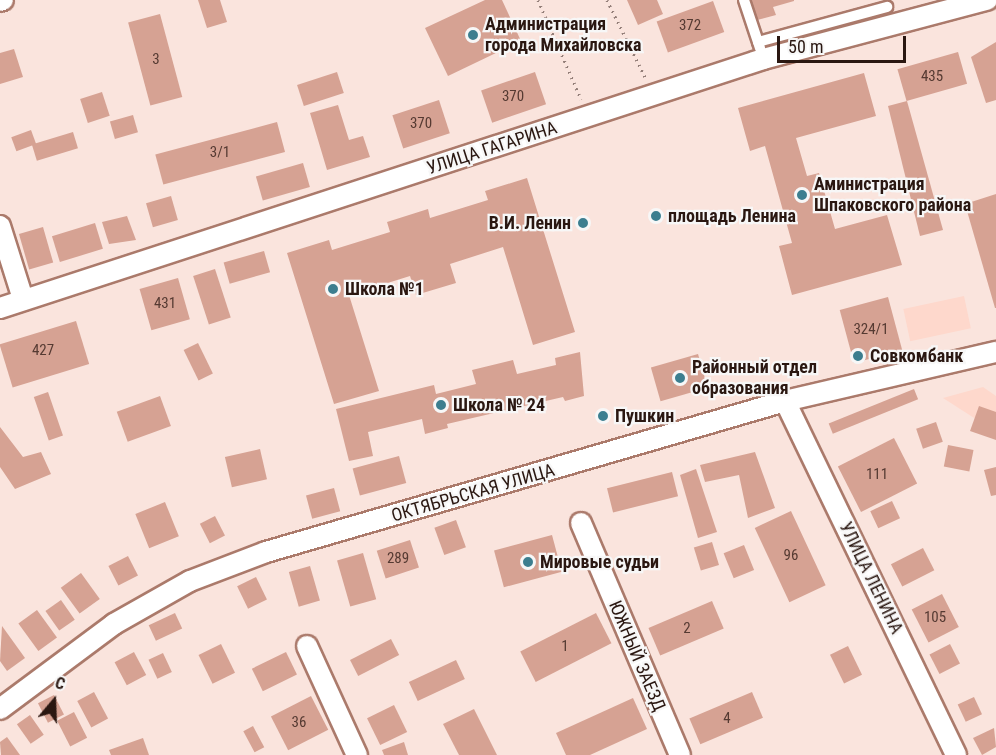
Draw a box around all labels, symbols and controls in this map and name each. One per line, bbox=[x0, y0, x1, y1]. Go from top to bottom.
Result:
place label: Администрация города Михайловска bbox=[485, 14, 642, 57]
house number: 372 bbox=[679, 17, 701, 35]
scale bar bbox=[780, 24, 909, 62]
marker: Администрация города Михайловска bbox=[466, 28, 480, 42]
text: 50 m bbox=[788, 36, 823, 57]
house number: 3 bbox=[152, 51, 160, 69]
house number: 435 bbox=[921, 68, 943, 86]
house number: 370 bbox=[502, 88, 524, 106]
house number: 370 bbox=[410, 115, 432, 133]
street label: УЛИЦА ГАГАРИНА bbox=[424, 117, 560, 179]
house number: 3/1 bbox=[210, 144, 230, 162]
place label: Аминистрация Шпаковского района bbox=[814, 174, 971, 216]
marker: Аминистрация Шпаковского района bbox=[795, 188, 809, 202]
place label: площадь Ленина bbox=[668, 205, 796, 227]
marker: площадь Ленина bbox=[649, 209, 663, 223]
place label: В.И. Ленин bbox=[489, 212, 571, 234]
marker: В.И. Ленин bbox=[576, 216, 590, 230]
place label: Школа №1 bbox=[345, 278, 424, 300]
marker: Школа №1 bbox=[326, 282, 340, 296]
house number: 431 bbox=[154, 295, 176, 313]
house number: 324/1 bbox=[853, 321, 889, 339]
house number: 427 bbox=[32, 342, 54, 360]
place label: Совкомбанк bbox=[870, 345, 963, 367]
marker: Совкомбанк bbox=[851, 349, 865, 363]
place label: Районный отдел образования bbox=[692, 357, 817, 400]
marker: Районный отдел образования bbox=[673, 371, 687, 385]
place label: Школа № 24 bbox=[453, 394, 545, 416]
marker: Школа № 24 bbox=[434, 398, 448, 412]
place label: Пушкин bbox=[615, 405, 674, 427]
marker: Пушкин bbox=[596, 409, 610, 423]
street label: ОКТЯБРЬСКАЯ УЛИЦА bbox=[389, 459, 557, 527]
house number: 111 bbox=[866, 466, 888, 484]
street label: УЛИЦА ЛЕНИНА bbox=[835, 519, 907, 637]
house number: 96 bbox=[784, 547, 798, 565]
house number: 289 bbox=[387, 550, 409, 568]
place label: Мировые судьи bbox=[540, 551, 659, 573]
marker: Мировые судьи bbox=[521, 555, 535, 569]
street label: ЮЖНЫЙ ЗАЕЗД bbox=[604, 598, 670, 714]
house number: 105 bbox=[924, 609, 946, 627]
house number: 2 bbox=[683, 620, 691, 638]
house number: 1 bbox=[561, 638, 569, 656]
north arrow bbox=[24, 671, 84, 731]
text: С bbox=[53, 673, 67, 694]
house number: 4 bbox=[723, 710, 731, 728]
house number: 36 bbox=[292, 714, 306, 732]

